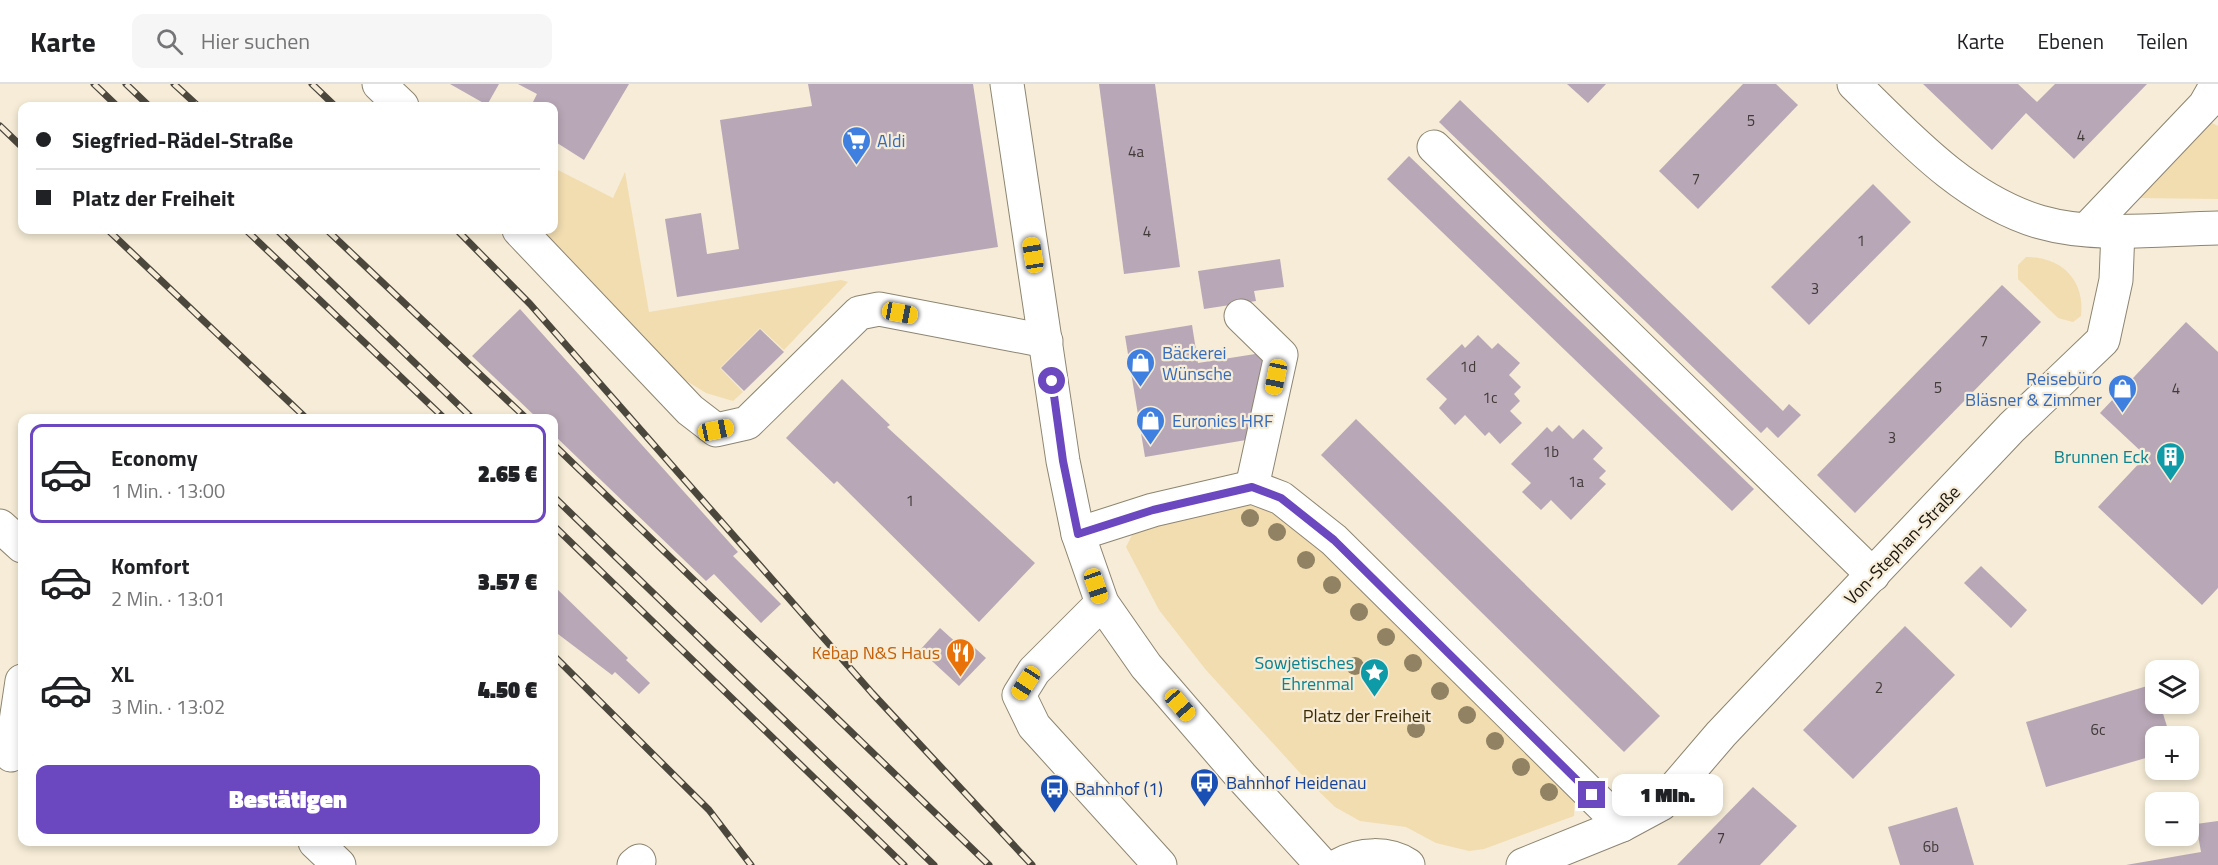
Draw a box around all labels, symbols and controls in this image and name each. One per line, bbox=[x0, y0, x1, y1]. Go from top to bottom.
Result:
search box bbox=[132, 14, 552, 68]
text: Karte bbox=[30, 20, 96, 63]
text: Hier suchen bbox=[201, 24, 310, 58]
icon: search bbox=[153, 25, 186, 58]
text: Karte bbox=[1957, 25, 2004, 57]
text: Ebenen bbox=[2037, 25, 2104, 57]
text: Teilen bbox=[2137, 25, 2188, 57]
house number: 5 bbox=[1747, 109, 1755, 132]
text: Siegfried-Rädel-Straße bbox=[72, 123, 293, 157]
supermarket icon: Aldi bbox=[840, 124, 872, 166]
house number: 4 bbox=[2077, 124, 2085, 147]
place label: Aldi bbox=[877, 127, 905, 154]
house number: 4a bbox=[1128, 140, 1144, 163]
house number: 7 bbox=[1692, 167, 1700, 190]
text: Platz der Freiheit bbox=[72, 181, 235, 215]
house number: 4 bbox=[1143, 220, 1151, 243]
house number: 1 bbox=[1857, 229, 1865, 252]
car bbox=[1021, 236, 1045, 274]
house number: 3 bbox=[1811, 277, 1819, 300]
car bbox=[881, 301, 919, 325]
house number: 7 bbox=[1980, 329, 1988, 352]
place label: Bäckerei Wünsche bbox=[1162, 339, 1232, 387]
shop icon: Bäckerei Wünsche bbox=[1125, 346, 1157, 388]
house number: 1d bbox=[1460, 355, 1476, 378]
car bbox=[1263, 358, 1289, 396]
place label: Reisebüro Bläsner & Zimmer bbox=[1965, 365, 2102, 413]
route start bbox=[1038, 367, 1065, 394]
shop icon: Reisebüro Bläsner & Zimmer bbox=[2107, 372, 2139, 414]
house number: 5 bbox=[1934, 376, 1942, 399]
house number: 4 bbox=[2172, 377, 2180, 400]
house number: 1c bbox=[1483, 386, 1497, 409]
shop icon: Euronics HRF bbox=[1135, 404, 1167, 446]
place label: Euronics HRF bbox=[1172, 407, 1273, 434]
car bbox=[697, 417, 735, 443]
house number: 3 bbox=[1888, 426, 1896, 449]
house number: 1b bbox=[1543, 440, 1559, 463]
building icon: Brunnen Eck bbox=[2154, 440, 2186, 482]
text: Economy bbox=[111, 441, 198, 475]
place label: Brunnen Eck bbox=[2054, 443, 2149, 470]
icon: car bbox=[39, 447, 93, 501]
text: 2.65 € bbox=[478, 457, 537, 491]
house number: 1a bbox=[1568, 470, 1584, 493]
text: 1 Min. · 13:00 bbox=[111, 475, 225, 506]
street label: Von-Stephan-Straße bbox=[1838, 479, 1966, 611]
house number: 1 bbox=[906, 489, 914, 512]
text: Komfort bbox=[111, 549, 190, 583]
icon: car bbox=[39, 555, 93, 609]
text: 3.57 € bbox=[478, 565, 537, 599]
car bbox=[1082, 566, 1110, 606]
text: 2 Min. · 13:01 bbox=[111, 583, 225, 614]
restaurant icon: Kebap N&S Haus bbox=[945, 636, 977, 678]
place label: Kebap N&S Haus bbox=[812, 639, 940, 666]
place label: Sowjetisches Ehrenmal bbox=[1255, 649, 1354, 697]
place icon: Sowjetisches Ehrenmal bbox=[1359, 656, 1391, 698]
text: XL bbox=[111, 657, 134, 691]
map controls bbox=[2145, 660, 2199, 846]
button: layers bbox=[2145, 660, 2199, 714]
icon: car bbox=[39, 663, 93, 717]
car bbox=[1009, 663, 1043, 703]
text: 4.50 € bbox=[478, 673, 537, 707]
house number: 2 bbox=[1875, 676, 1883, 699]
car bbox=[1161, 686, 1199, 724]
text: 3 Min. · 13:02 bbox=[111, 691, 225, 722]
park label: Platz der Freiheit bbox=[1303, 702, 1432, 729]
house number: 6c bbox=[2091, 718, 2105, 741]
button: + bbox=[2145, 726, 2199, 780]
button: Bestätigen bbox=[36, 765, 540, 834]
bus stop icon: Bahnhof Heidenau bbox=[1189, 766, 1221, 808]
place label: Bahnhof Heidenau bbox=[1226, 769, 1366, 796]
bus stop icon: Bahnhof (1) bbox=[1038, 772, 1070, 814]
callout: 1 Min. bbox=[1613, 774, 1724, 816]
place label: Bahnhof (1) bbox=[1075, 775, 1163, 802]
text: 1 Min. bbox=[1640, 779, 1695, 810]
route end bbox=[1578, 781, 1605, 808]
button: − bbox=[2145, 792, 2199, 846]
house number: 7 bbox=[1717, 826, 1725, 849]
house number: 6b bbox=[1923, 835, 1939, 858]

